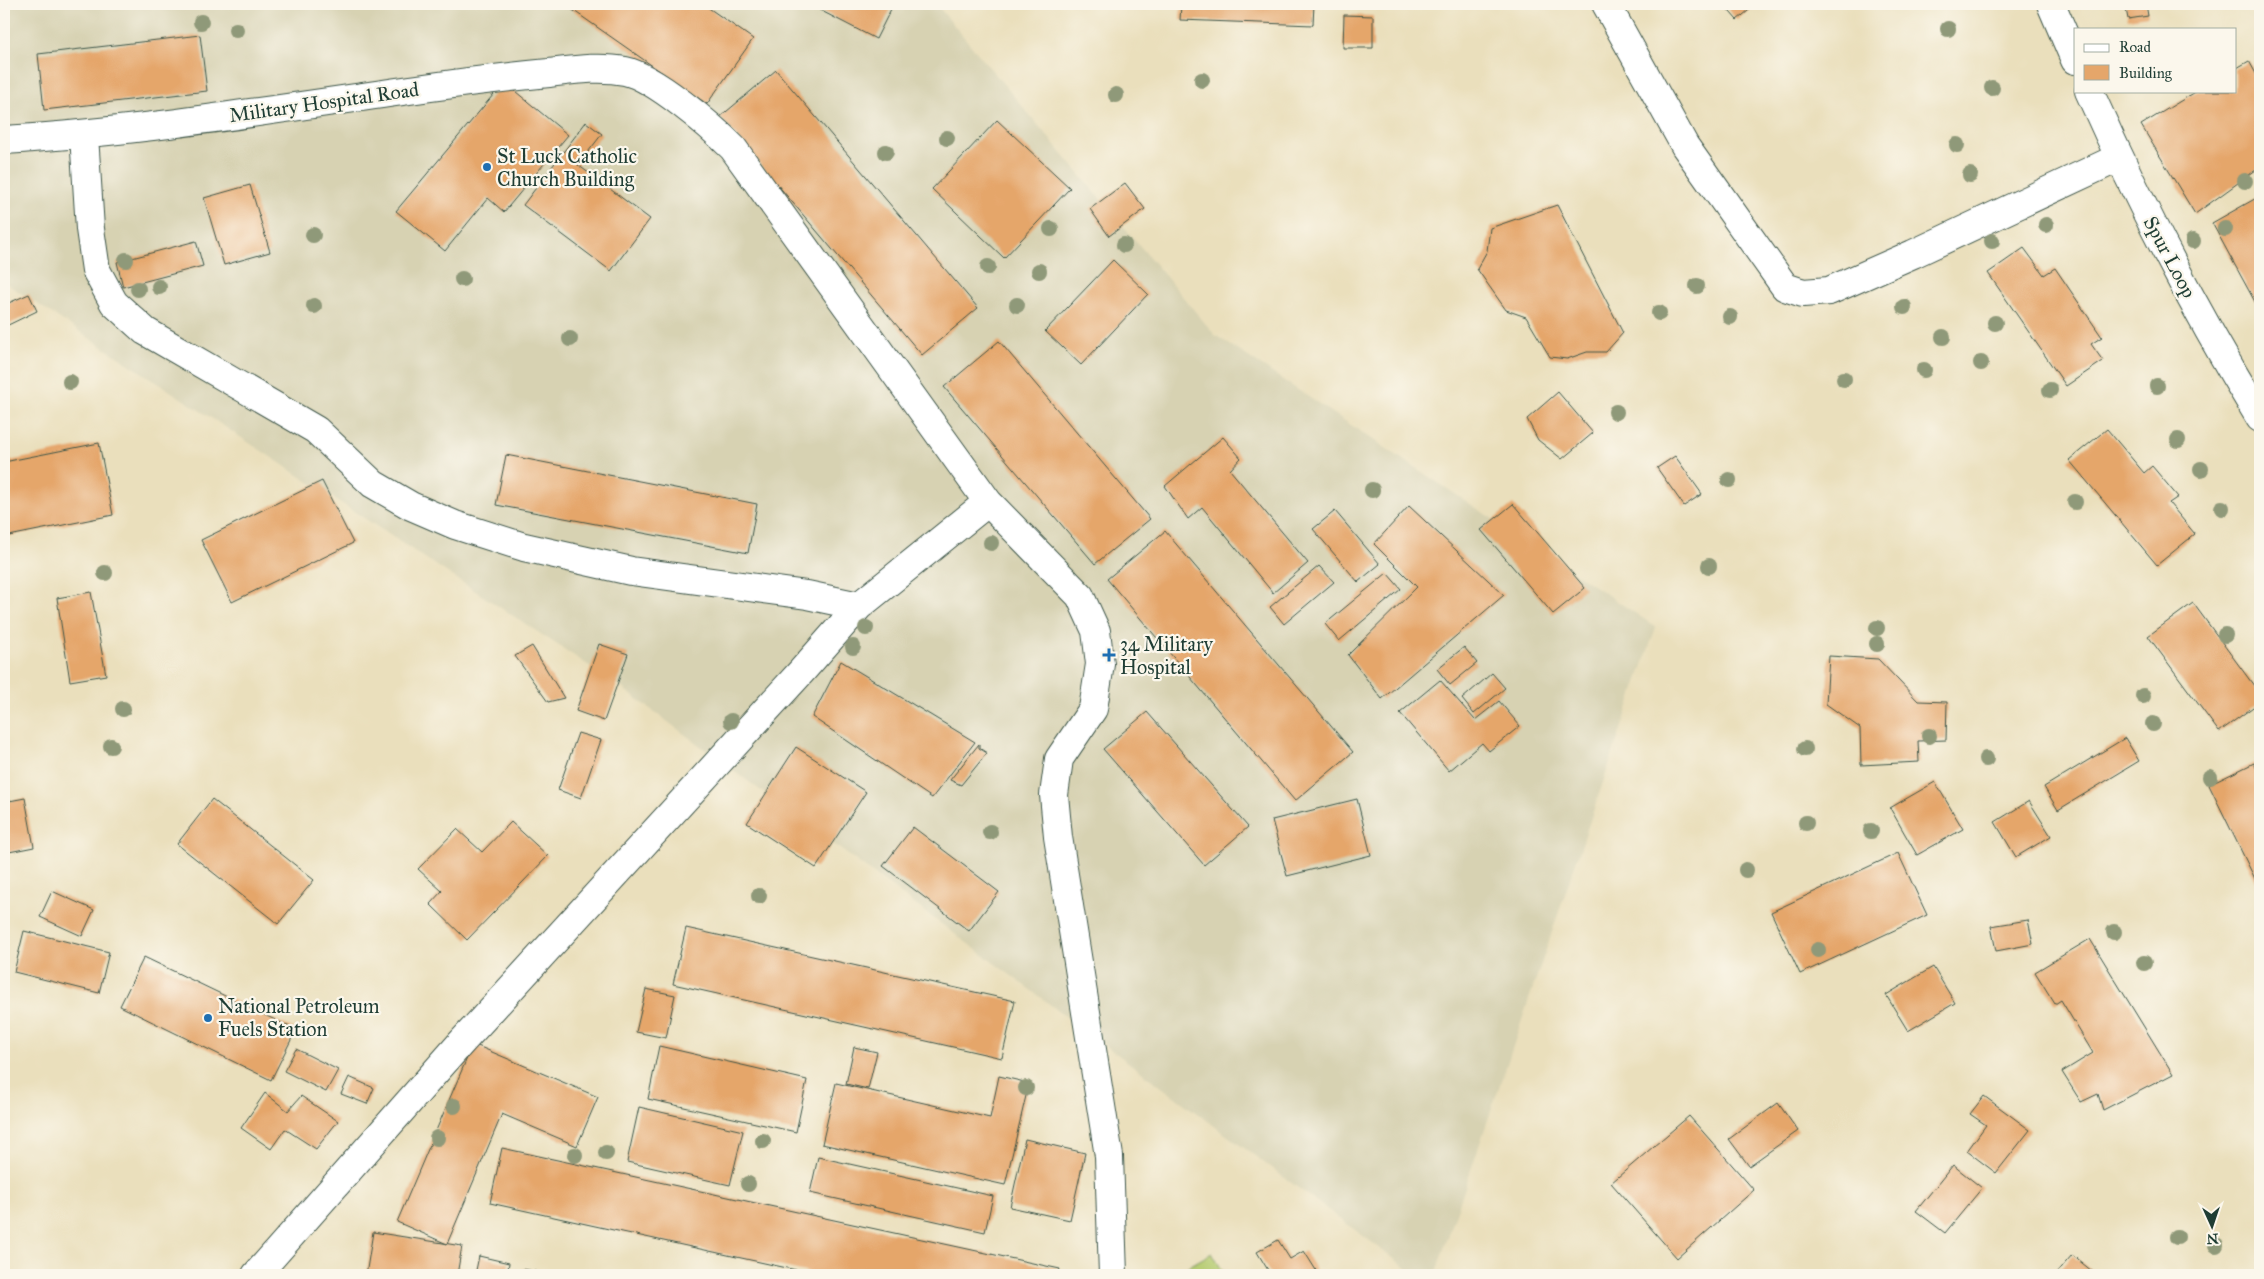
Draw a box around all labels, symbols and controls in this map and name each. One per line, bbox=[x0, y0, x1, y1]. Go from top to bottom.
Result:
legend bbox=[2074, 28, 2236, 92]
text: Road bbox=[2119, 38, 2151, 56]
text: Building bbox=[2119, 64, 2173, 82]
street label: Military Hospital Road bbox=[228, 77, 420, 127]
place label: St Luck Catholic Church Building bbox=[497, 144, 637, 192]
marker: St Luck Catholic Church Building bbox=[481, 161, 493, 173]
street label: Spur Loop bbox=[2138, 212, 2202, 302]
place label: 34 Military Hospital bbox=[1120, 632, 1213, 679]
marker: 34 Military Hospital bbox=[1102, 648, 1116, 662]
place label: National Petroleum Fuels Station bbox=[218, 994, 380, 1041]
marker: National Petroleum Fuels Station bbox=[202, 1012, 214, 1024]
north arrow bbox=[2186, 1202, 2236, 1252]
text: N bbox=[2206, 1230, 2219, 1247]

